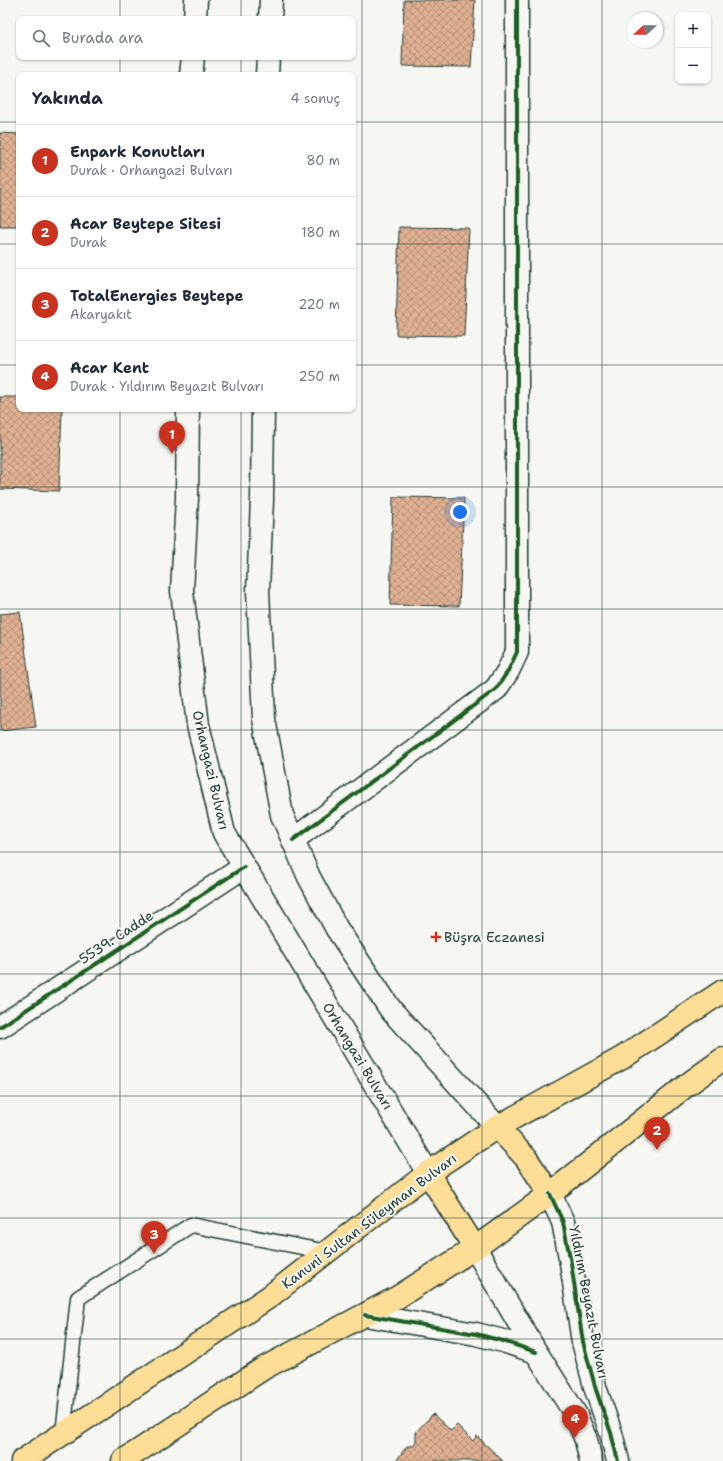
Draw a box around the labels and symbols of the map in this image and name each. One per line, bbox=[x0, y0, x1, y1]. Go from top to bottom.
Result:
north arrow bbox=[627, 12, 663, 48]
pin: 1 bbox=[159, 421, 185, 454]
your location bbox=[450, 502, 470, 522]
street label: Orhangazi Bulvarı bbox=[189, 709, 233, 831]
street label: 5539. Cadde bbox=[75, 906, 157, 968]
place label: Büşra Eczanesi bbox=[444, 928, 545, 946]
marker: Büşra Eczanesi bbox=[431, 932, 441, 942]
street label: Orhangazi Bulvarı bbox=[319, 999, 397, 1113]
pin: 2 bbox=[644, 1117, 670, 1150]
street label: Kanuni Sultan Süleyman Bulvarı bbox=[278, 1149, 460, 1293]
pin: 3 bbox=[141, 1221, 167, 1254]
street label: Yıldırım Beyazıt Bulvarı bbox=[565, 1224, 613, 1380]
pin: 4 bbox=[562, 1405, 588, 1438]

